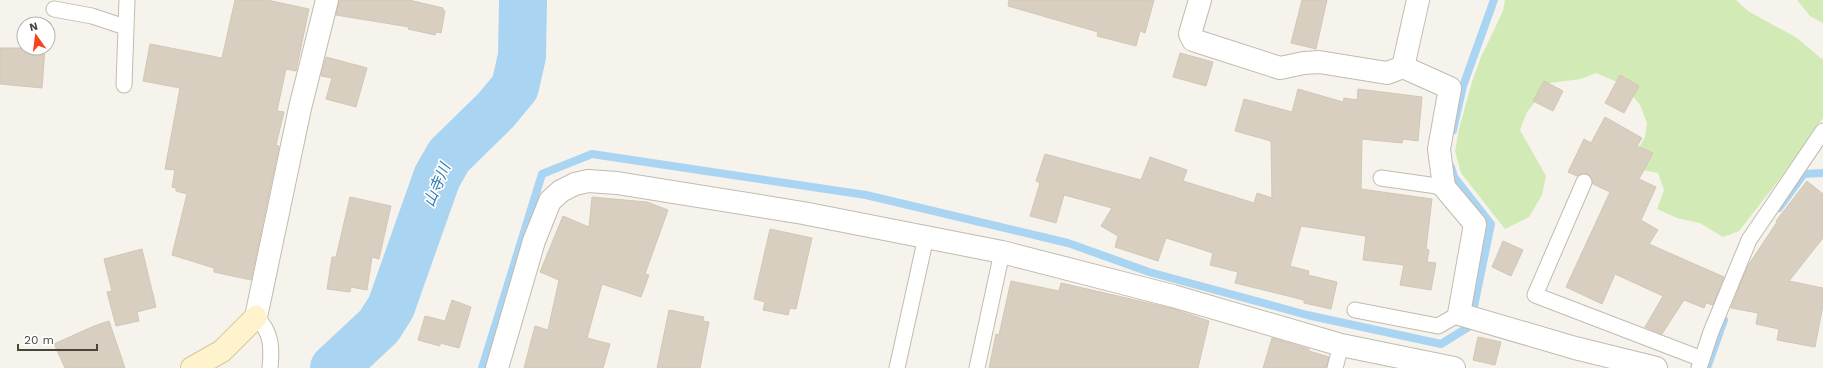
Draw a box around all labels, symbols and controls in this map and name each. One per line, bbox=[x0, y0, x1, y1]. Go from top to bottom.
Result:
north arrow bbox=[16, 16, 56, 56]
text: N bbox=[28, 19, 39, 34]
water label: 山寺川 bbox=[420, 159, 455, 209]
scale bar bbox=[18, 326, 97, 352]
text: 20 m bbox=[24, 333, 54, 347]

